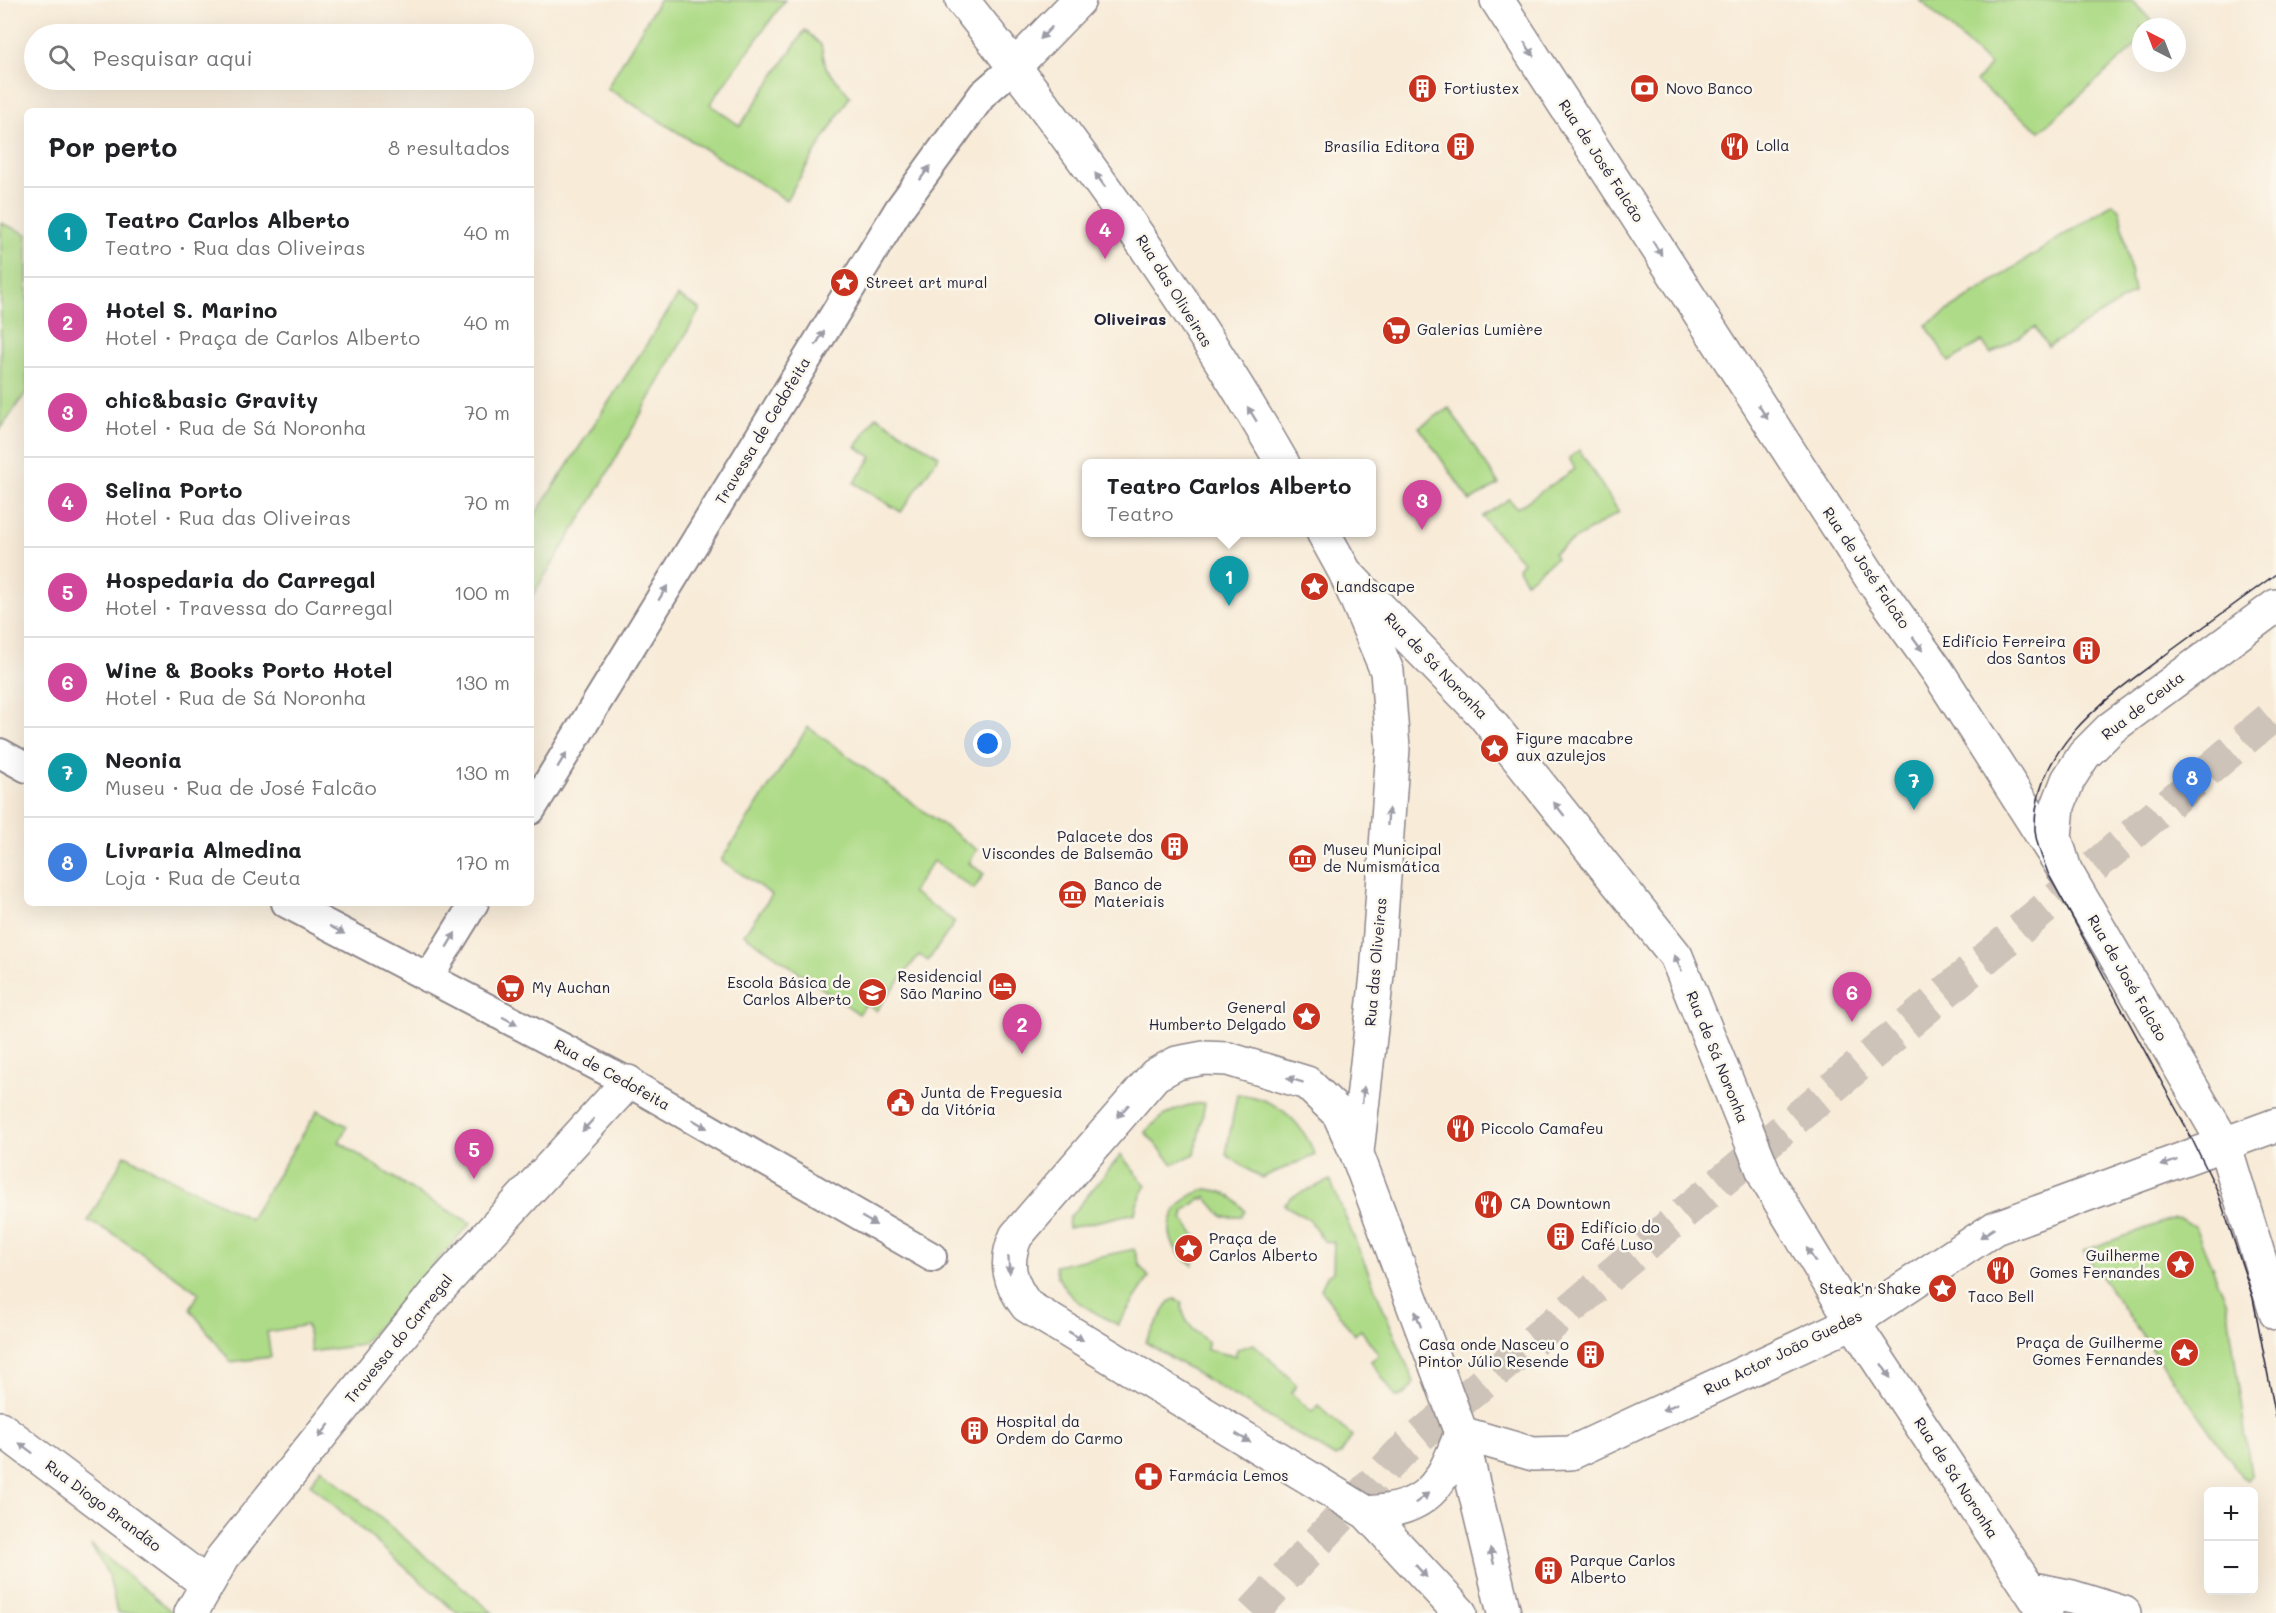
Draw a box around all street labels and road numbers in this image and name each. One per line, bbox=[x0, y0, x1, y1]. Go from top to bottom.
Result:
street label: Rua de José Falcão bbox=[1555, 95, 1649, 226]
street label: Rua das Oliveiras bbox=[1132, 230, 1218, 351]
street label: Travessa de Cedofeita bbox=[710, 353, 814, 508]
street label: Rua de José Falcão bbox=[1819, 503, 1915, 632]
street label: Rua de Sá Noronha bbox=[1381, 608, 1493, 723]
street label: Rua de Ceuta bbox=[2097, 667, 2188, 744]
street label: Rua das Oliveiras bbox=[1359, 897, 1391, 1027]
street label: Rua de José Falcão bbox=[2084, 911, 2172, 1044]
street label: Rua de Sá Noronha bbox=[1682, 988, 1754, 1126]
street label: Rua de Cedofeita bbox=[551, 1034, 674, 1114]
street label: Travessa do Carregal bbox=[340, 1270, 457, 1407]
street label: Rua Actor João Guedes bbox=[1700, 1305, 1865, 1399]
street label: Rua de Sá Noronha bbox=[1910, 1413, 2004, 1542]
street label: Rua Diogo Brandão bbox=[42, 1455, 166, 1555]

